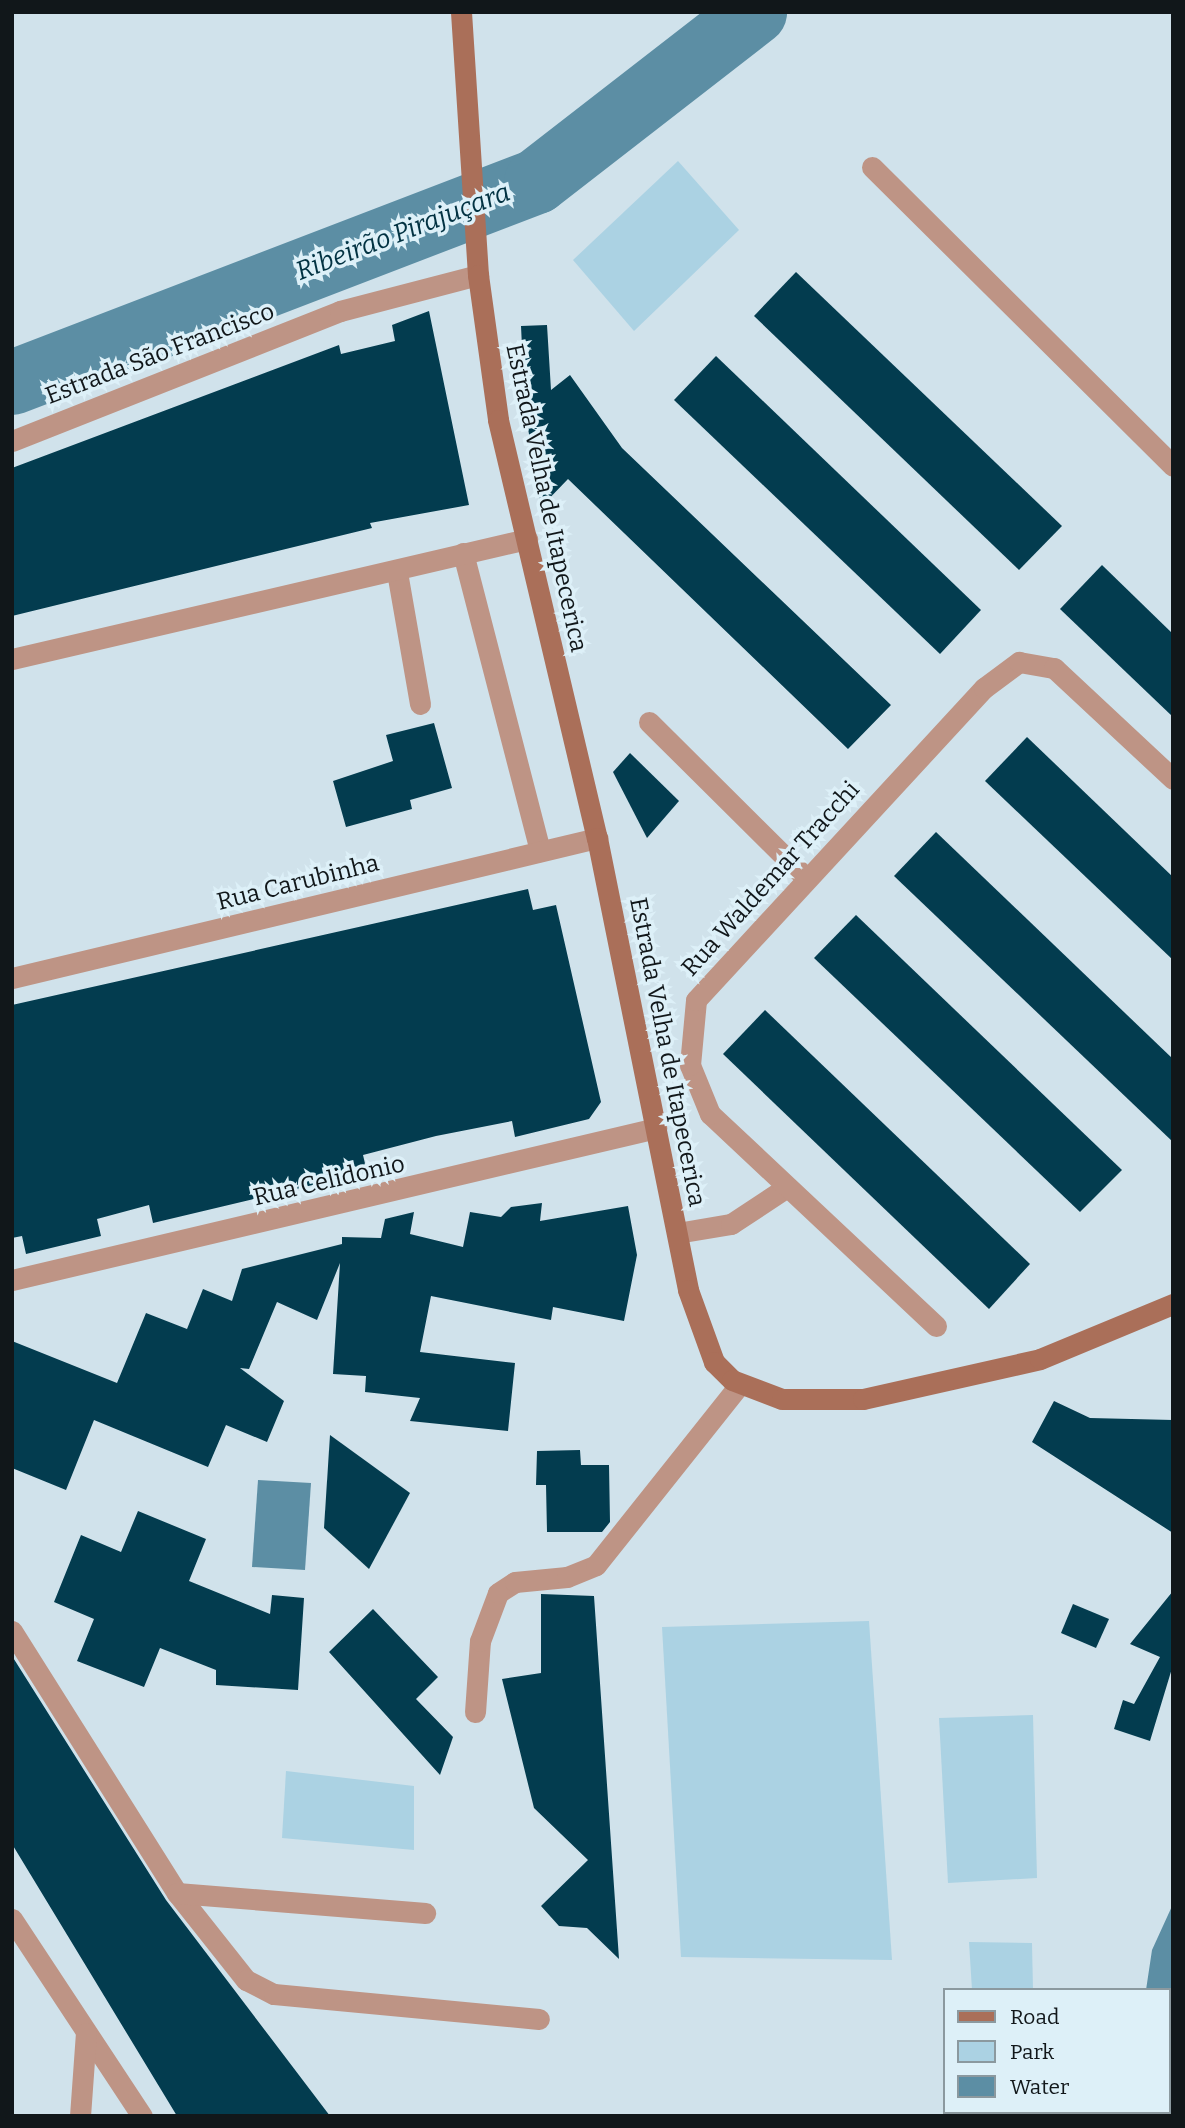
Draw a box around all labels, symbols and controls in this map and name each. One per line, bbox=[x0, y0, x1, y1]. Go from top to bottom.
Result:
water label: Ribeirão Pirajuçara bbox=[291, 177, 515, 287]
street label: Estrada São Francisco bbox=[42, 297, 278, 411]
street label: Estrada Velha de Itapecerica bbox=[499, 341, 593, 655]
street label: Rua Waldemar Tracchi bbox=[676, 776, 866, 982]
street label: Rua Carubinha bbox=[214, 849, 382, 917]
street label: Estrada Velha de Itapecerica bbox=[623, 895, 711, 1209]
street label: Rua Celidonio bbox=[251, 1150, 407, 1212]
legend bbox=[944, 1988, 1171, 2114]
text: Road bbox=[1010, 2004, 1059, 2030]
text: Park bbox=[1010, 2039, 1054, 2065]
text: Water bbox=[1010, 2074, 1069, 2100]

